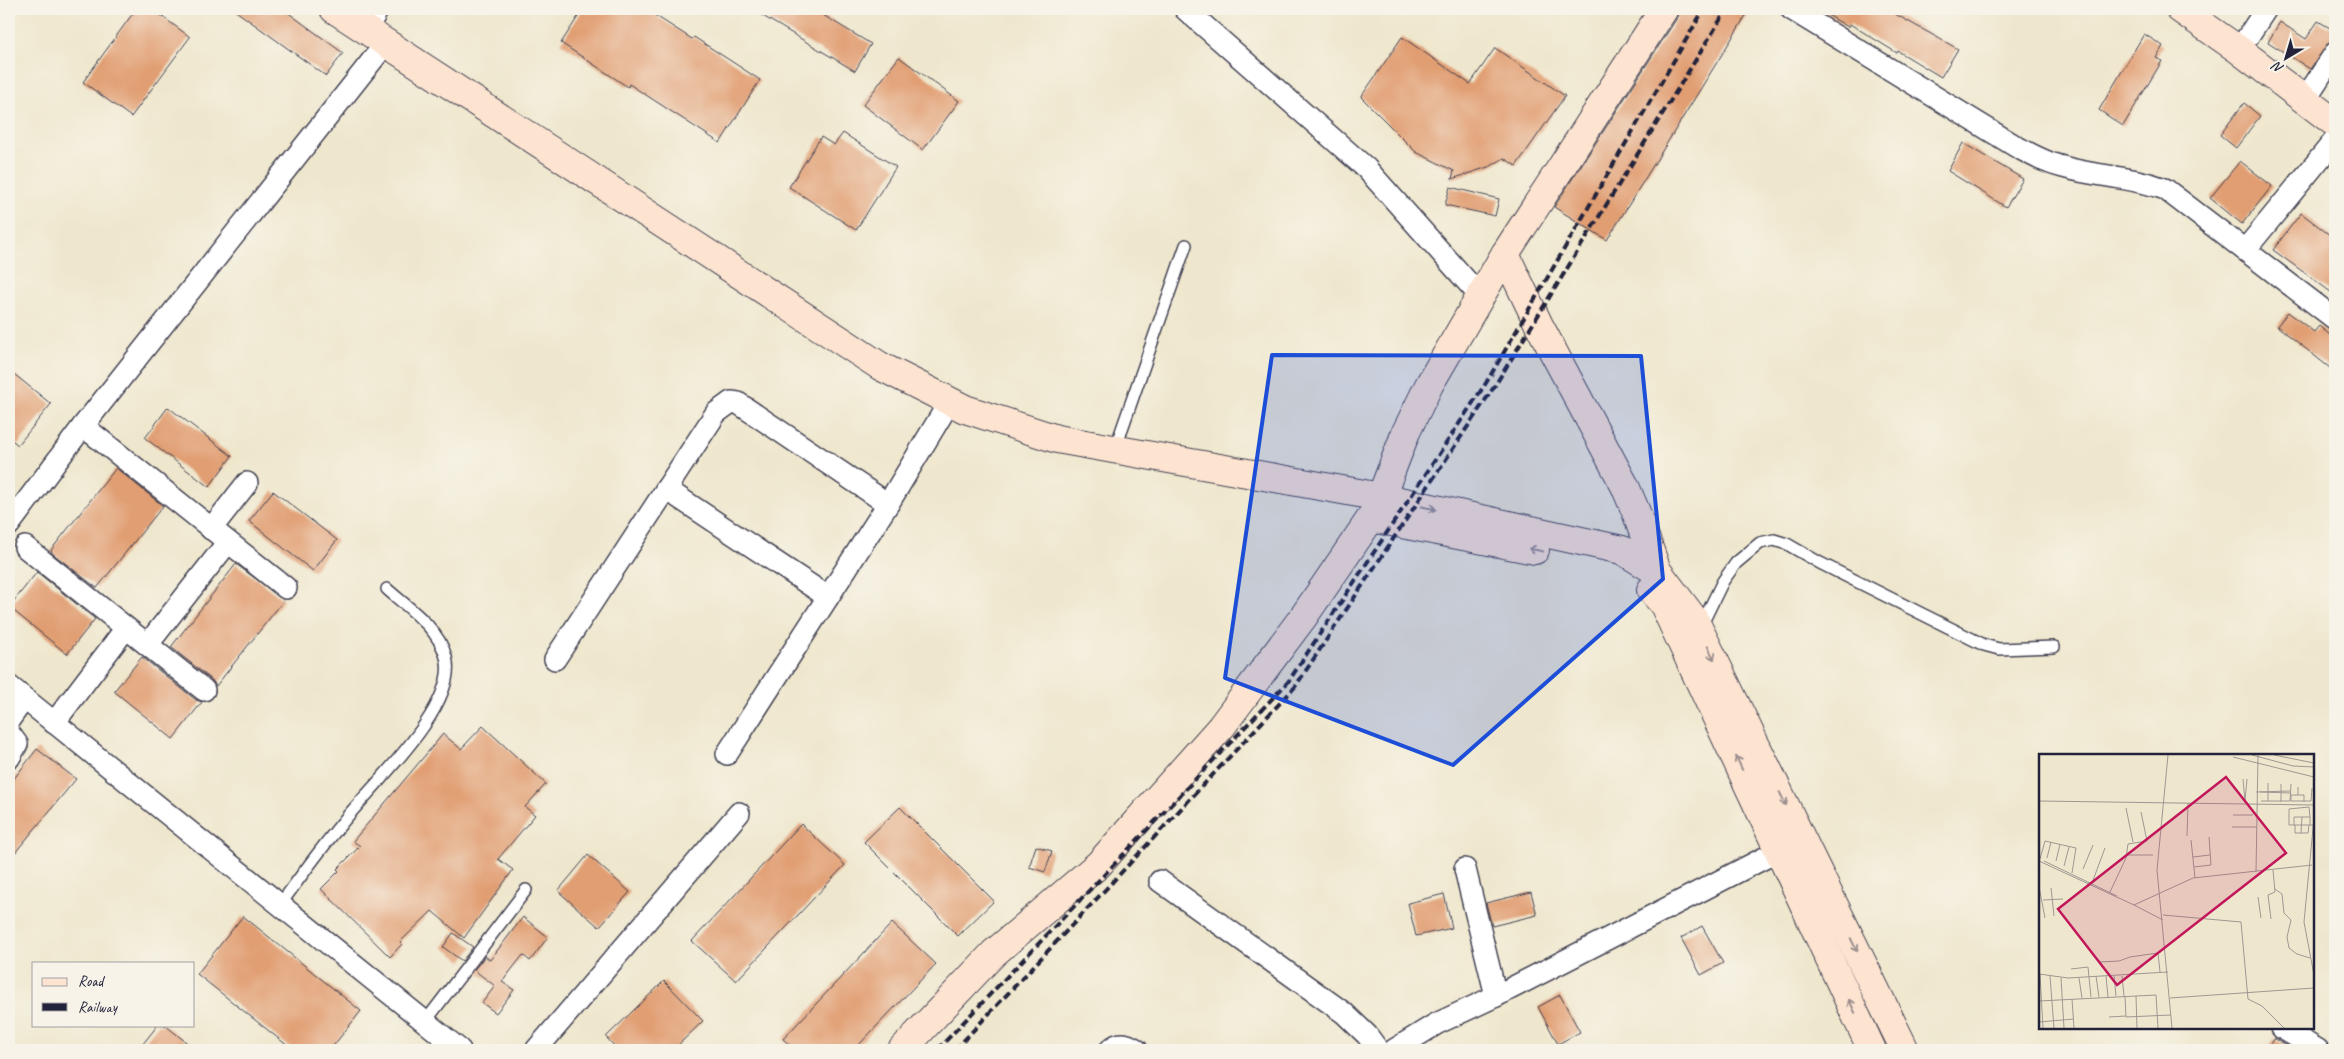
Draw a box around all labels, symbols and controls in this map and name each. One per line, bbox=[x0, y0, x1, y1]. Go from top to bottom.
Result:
north arrow bbox=[2262, 32, 2312, 82]
text: N bbox=[2268, 57, 2287, 77]
one-way arrow bbox=[1420, 504, 1436, 513]
one-way arrow bbox=[1528, 544, 1544, 554]
one-way arrow bbox=[1707, 645, 1716, 660]
inset map bbox=[2039, 754, 2314, 1029]
one-way arrow bbox=[1734, 756, 1744, 771]
one-way arrow bbox=[1778, 791, 1788, 806]
one-way arrow bbox=[1850, 937, 1859, 952]
legend bbox=[32, 962, 195, 1026]
text: Road bbox=[78, 972, 105, 991]
text: Railway bbox=[78, 998, 119, 1017]
one-way arrow bbox=[1846, 999, 1856, 1014]

